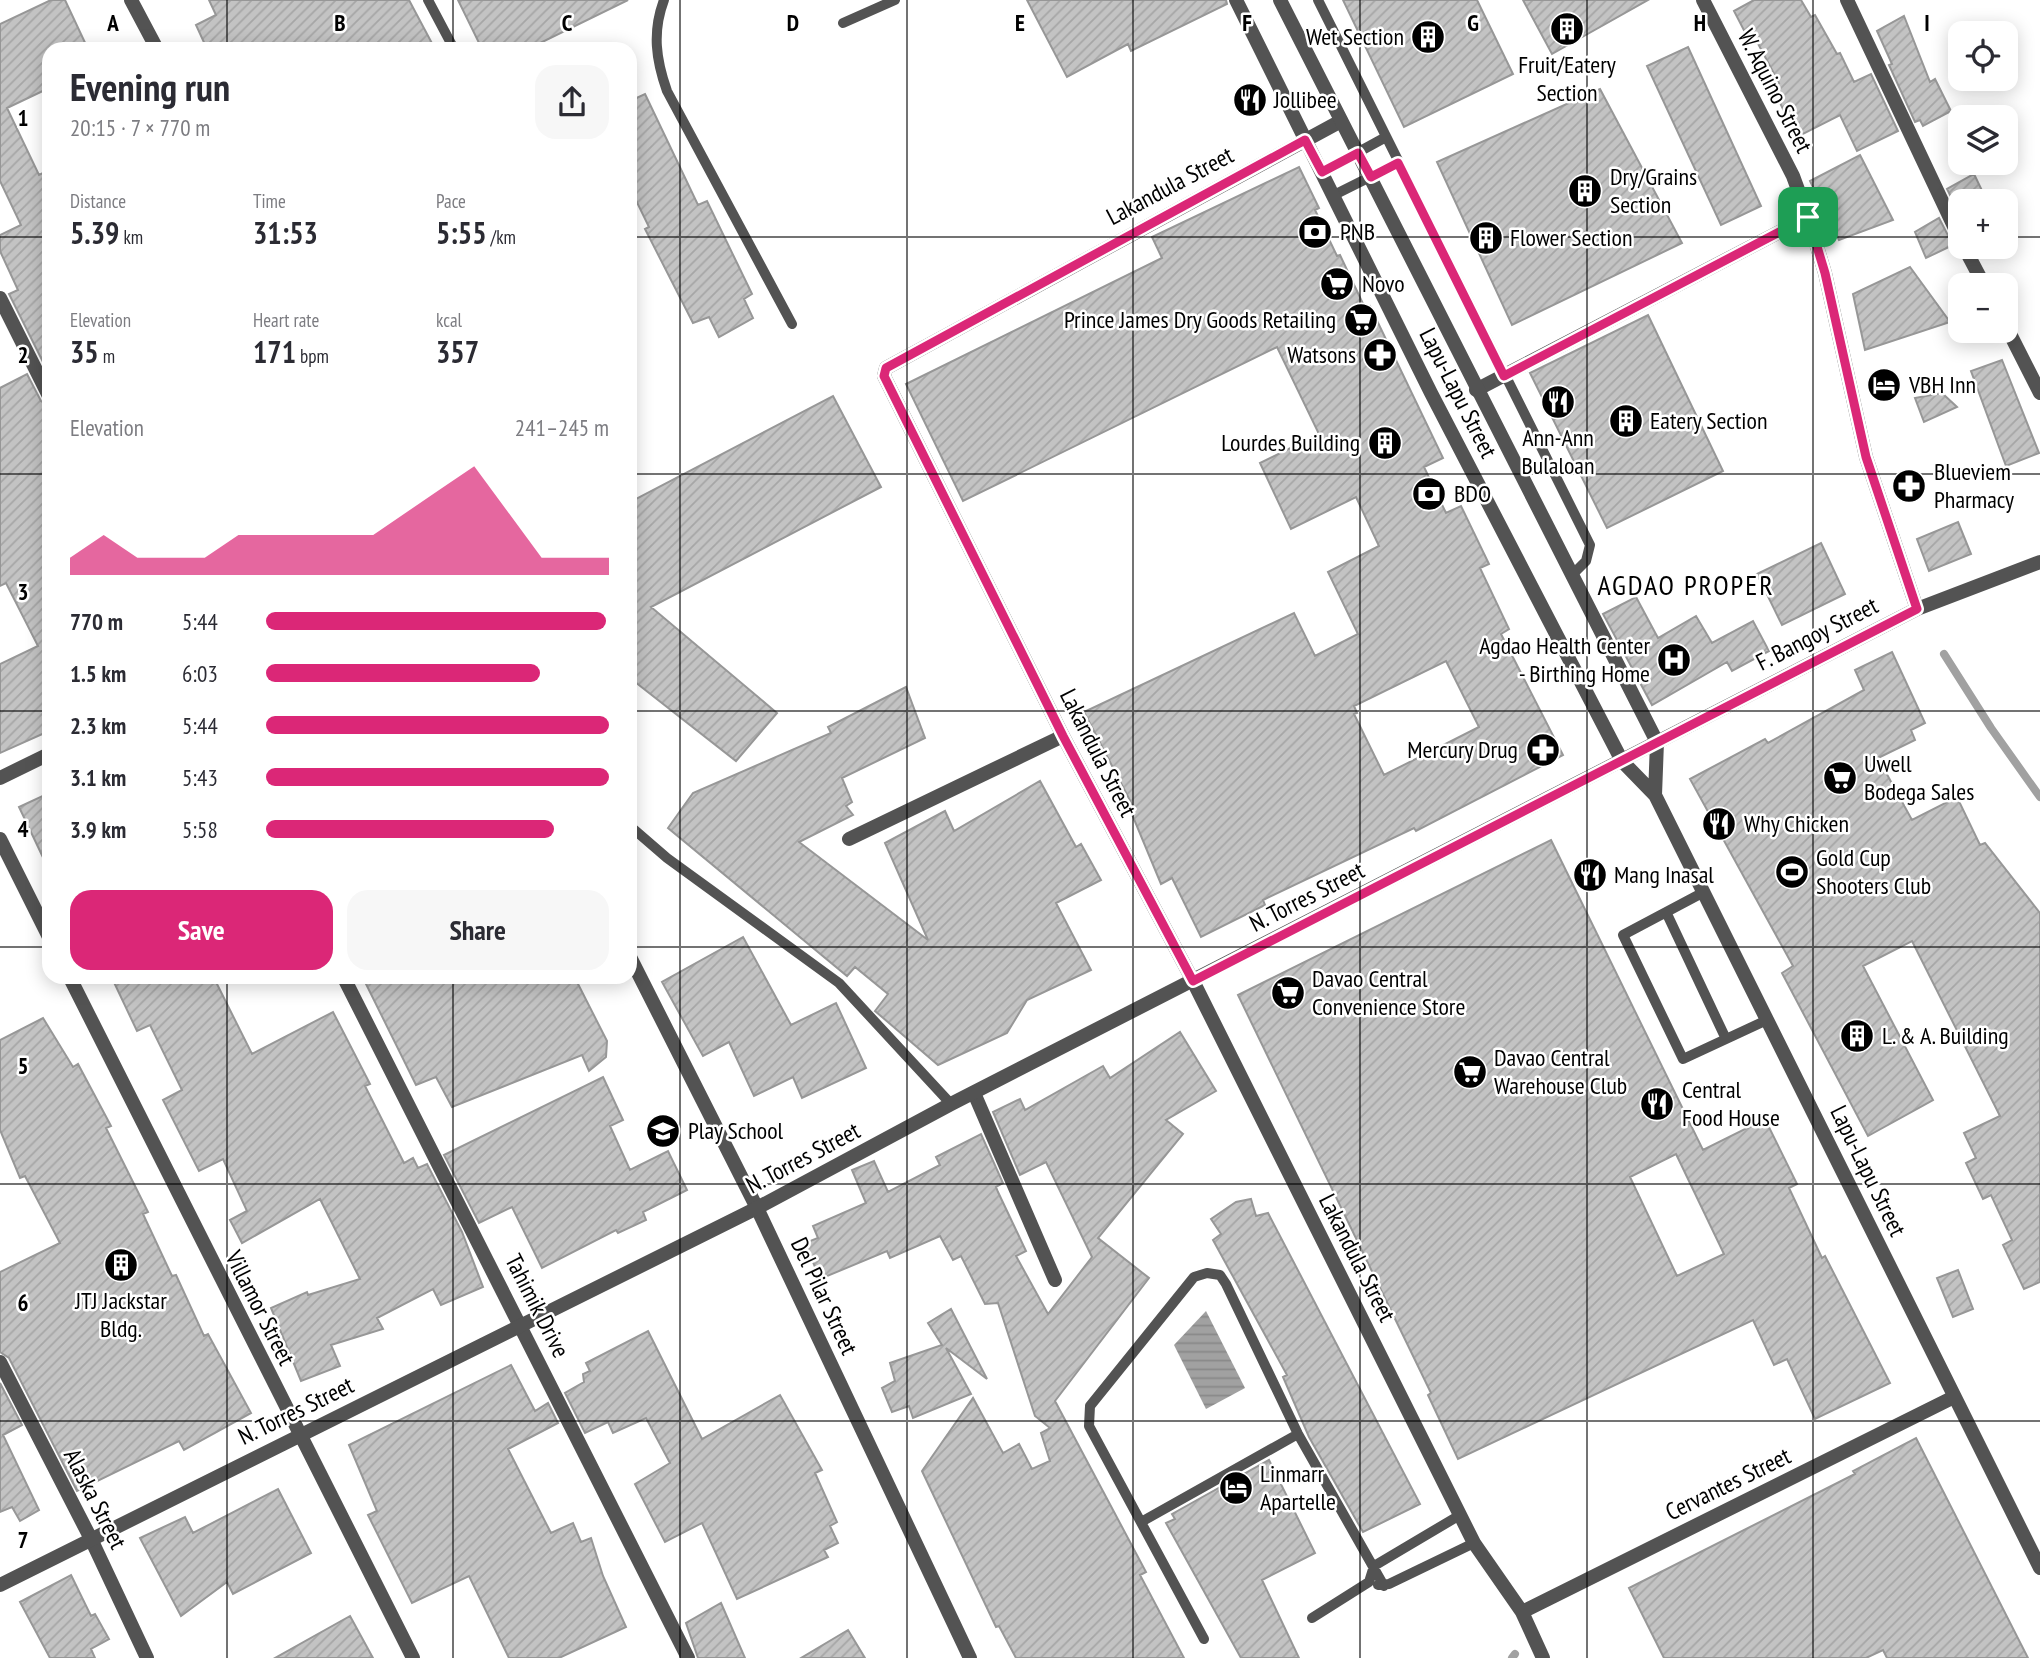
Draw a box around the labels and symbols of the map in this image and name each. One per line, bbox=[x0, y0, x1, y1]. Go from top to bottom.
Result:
text: A bbox=[106, 8, 119, 37]
text: B bbox=[334, 8, 346, 37]
text: C bbox=[562, 8, 573, 37]
text: D bbox=[787, 8, 799, 37]
text: E bbox=[1015, 8, 1025, 37]
text: F bbox=[1242, 8, 1252, 37]
text: G bbox=[1467, 8, 1479, 37]
text: H bbox=[1694, 8, 1706, 37]
text: I bbox=[1924, 8, 1930, 37]
building icon: Fruit/Eatery Section bbox=[1548, 10, 1586, 48]
building icon: Wet Section bbox=[1409, 18, 1447, 56]
place label: Wet Section bbox=[1306, 21, 1404, 52]
street label: W. Aquino Street bbox=[1731, 24, 1820, 158]
place label: Fruit/Eatery Section bbox=[1518, 49, 1616, 108]
restaurant icon: Jollibee bbox=[1231, 81, 1269, 119]
place label: Jollibee bbox=[1273, 84, 1337, 115]
text: 1 bbox=[18, 103, 29, 132]
street label: Lakandula Street bbox=[1101, 139, 1239, 232]
place label: Dry/Grains Section bbox=[1610, 161, 1697, 220]
building icon: Dry/Grains Section bbox=[1566, 172, 1604, 210]
pin bbox=[1778, 187, 1838, 247]
bank icon: PNB bbox=[1296, 213, 1334, 251]
place label: PNB bbox=[1340, 216, 1375, 247]
building icon: Flower Section bbox=[1467, 219, 1505, 257]
place label: Flower Section bbox=[1510, 222, 1632, 253]
supermarket icon: Novo bbox=[1318, 265, 1356, 303]
place label: Novo bbox=[1362, 268, 1405, 299]
supermarket icon: Prince James Dry Goods Retailing bbox=[1342, 301, 1380, 339]
place label: Prince James Dry Goods Retailing bbox=[1064, 304, 1336, 335]
street label: Lapu-Lapu Street bbox=[1412, 323, 1505, 463]
pharmacy icon: Watsons bbox=[1361, 336, 1399, 374]
place label: Watsons bbox=[1287, 339, 1356, 370]
text: 2 bbox=[18, 340, 29, 369]
hotel icon: VBH Inn bbox=[1865, 366, 1903, 404]
place label: VBH Inn bbox=[1908, 369, 1976, 400]
restaurant icon: Ann-Ann Bulaloan bbox=[1539, 383, 1577, 421]
building icon: Eatery Section bbox=[1607, 402, 1645, 440]
place label: Eatery Section bbox=[1650, 405, 1767, 436]
place label: Ann-Ann Bulaloan bbox=[1521, 422, 1595, 481]
building icon: Lourdes Building bbox=[1366, 424, 1404, 462]
place label: Lourdes Building bbox=[1221, 427, 1360, 458]
place label: Blueviem Pharmacy bbox=[1934, 456, 2014, 515]
pharmacy icon: Blueviem Pharmacy bbox=[1890, 467, 1928, 505]
bank icon: BDO bbox=[1410, 475, 1448, 513]
place label: BDO bbox=[1454, 478, 1491, 509]
district label: AGDAO PROPER bbox=[1597, 566, 1775, 603]
text: 3 bbox=[18, 577, 29, 606]
street label: F. Bangoy Street bbox=[1751, 589, 1883, 677]
place label: Agdao Health Center - Birthing Home bbox=[1479, 630, 1650, 689]
hospital icon: Agdao Health Center - Birthing Home bbox=[1655, 641, 1693, 679]
street label: Lakandula Street bbox=[1053, 684, 1144, 822]
pharmacy icon: Mercury Drug bbox=[1524, 731, 1562, 769]
place label: Mercury Drug bbox=[1407, 734, 1518, 765]
place label: Uwell Bodega Sales bbox=[1864, 748, 1974, 807]
supermarket icon: Uwell Bodega Sales bbox=[1821, 759, 1859, 797]
restaurant icon: Why Chicken bbox=[1700, 805, 1738, 843]
place label: Why Chicken bbox=[1744, 808, 1849, 839]
text: 4 bbox=[18, 814, 29, 843]
place label: Gold Cup Shooters Club bbox=[1816, 842, 1931, 901]
sports icon: Gold Cup Shooters Club bbox=[1773, 853, 1811, 891]
street label: N. Torres Street bbox=[1244, 854, 1370, 939]
restaurant icon: Mang Inasal bbox=[1571, 856, 1609, 894]
place label: Mang Inasal bbox=[1614, 859, 1714, 890]
place label: Davao Central Convenience Store bbox=[1312, 963, 1465, 1022]
supermarket icon: Davao Central Convenience Store bbox=[1269, 974, 1307, 1012]
building icon: L. & A. Building bbox=[1838, 1017, 1876, 1055]
place label: L. & A. Building bbox=[1882, 1020, 2009, 1051]
place label: Davao Central Warehouse Club bbox=[1494, 1042, 1627, 1101]
text: 5 bbox=[18, 1051, 29, 1080]
supermarket icon: Davao Central Warehouse Club bbox=[1451, 1053, 1489, 1091]
place label: Central Food House bbox=[1682, 1074, 1780, 1133]
restaurant icon: Central Food House bbox=[1638, 1085, 1676, 1123]
street label: Lapu-Lapu Street bbox=[1823, 1100, 1914, 1242]
school or university icon: Play School bbox=[644, 1112, 682, 1150]
street label: N. Torres Street bbox=[740, 1114, 865, 1201]
place label: Play School bbox=[688, 1115, 784, 1146]
street label: Lakandula Street bbox=[1312, 1189, 1403, 1327]
street label: Del Pilar Street bbox=[784, 1232, 865, 1360]
street label: Villamor Street bbox=[218, 1244, 303, 1371]
building icon: JTJ Jackstar Bldg. bbox=[102, 1246, 140, 1284]
street label: Tahimik Drive bbox=[498, 1249, 577, 1363]
place label: JTJ Jackstar Bldg. bbox=[74, 1285, 167, 1344]
text: 6 bbox=[18, 1288, 29, 1317]
street label: N. Torres Street bbox=[233, 1369, 359, 1452]
street label: Cervantes Street bbox=[1660, 1440, 1796, 1527]
street label: Alaska Street bbox=[57, 1443, 134, 1554]
place label: Linmarr Apartelle bbox=[1260, 1458, 1336, 1517]
hotel icon: Linmarr Apartelle bbox=[1217, 1469, 1255, 1507]
text: 7 bbox=[18, 1525, 29, 1554]

